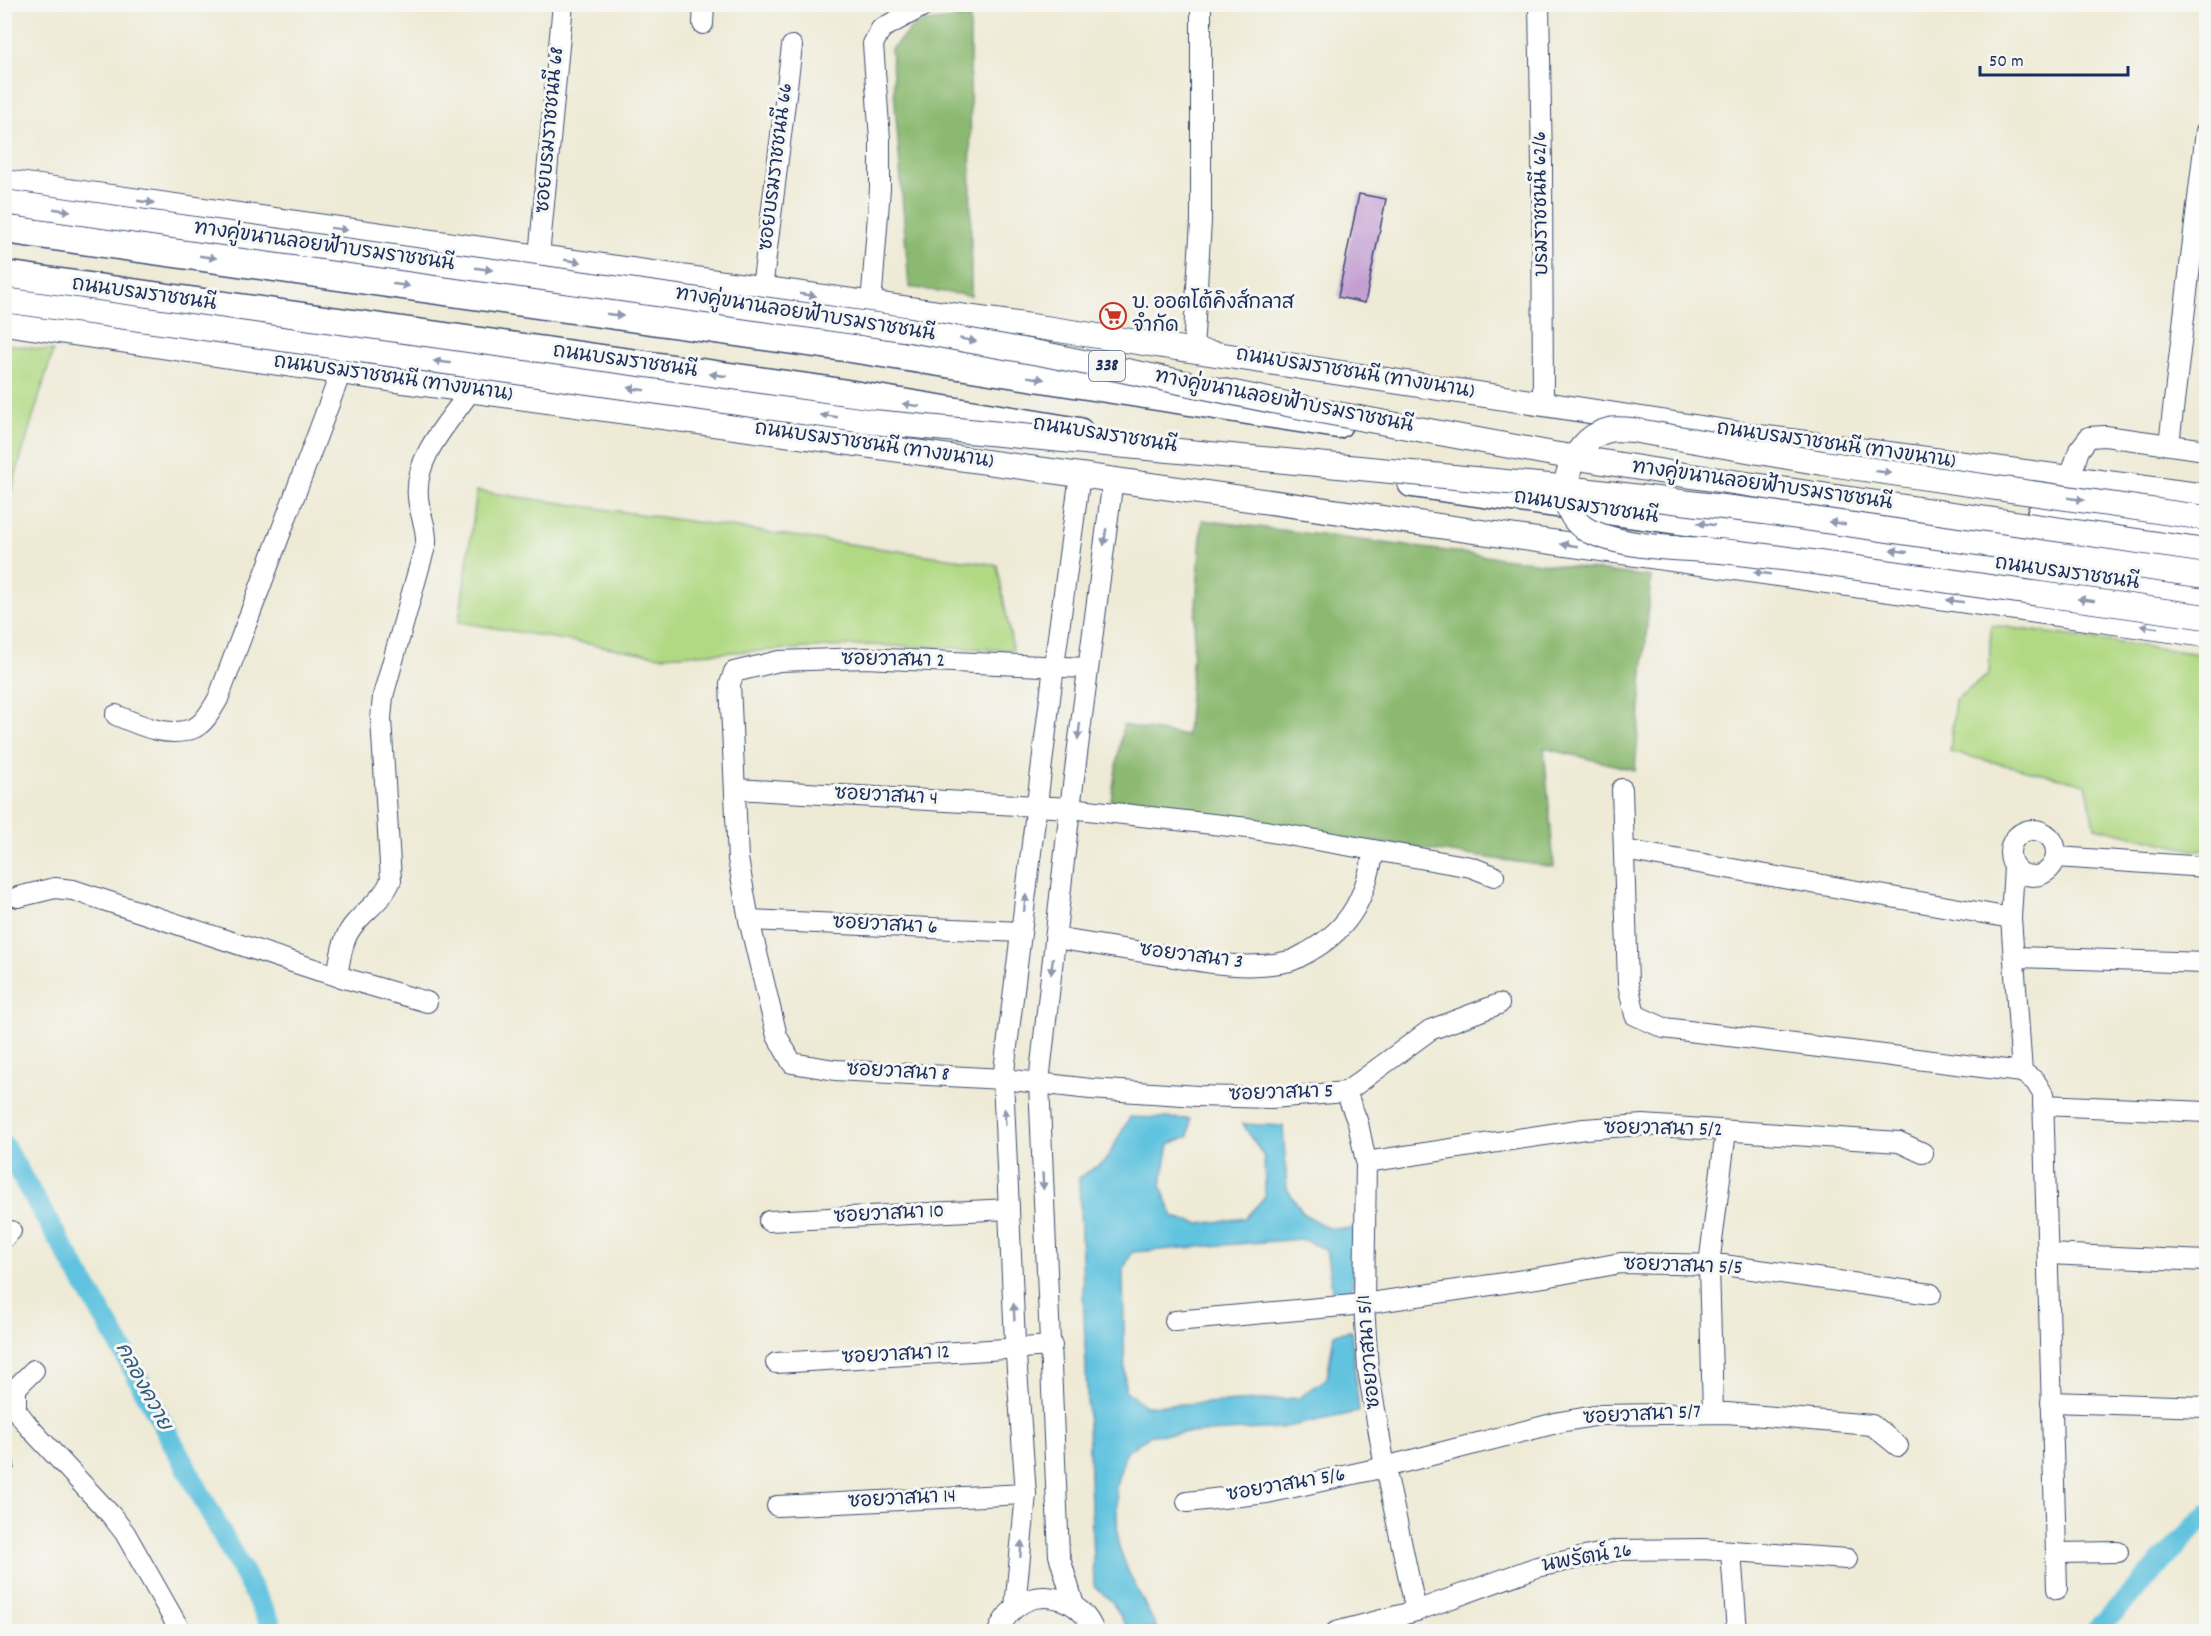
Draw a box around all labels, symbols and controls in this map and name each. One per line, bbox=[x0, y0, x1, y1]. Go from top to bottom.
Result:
scale bar bbox=[1980, 39, 2128, 77]
street label: ซอยบรมราชชนนี 68 bbox=[529, 46, 572, 214]
text: 50 m bbox=[1989, 50, 2024, 75]
street label: ซอยบรมราชชนนี 66 bbox=[752, 81, 801, 252]
street label: บรมราชชนนี 62/6 bbox=[1526, 131, 1557, 277]
one-way arrow bbox=[136, 198, 155, 207]
one-way arrow bbox=[53, 205, 72, 214]
street label: ทางคู่ขนานลอยฟ้าบรมราชชนนี bbox=[192, 212, 457, 279]
one-way arrow bbox=[329, 224, 348, 234]
one-way arrow bbox=[199, 253, 218, 262]
one-way arrow bbox=[564, 257, 583, 266]
one-way arrow bbox=[475, 264, 494, 273]
street label: ถนนบรมราชชนนี bbox=[70, 270, 219, 319]
street label: ทางคู่ขนานลอยฟ้าบรมราชชนนี bbox=[673, 278, 938, 349]
one-way arrow bbox=[392, 280, 411, 289]
place label: บ. ออตโต้คิงส์กลาส จำกัด bbox=[1132, 288, 1295, 341]
one-way arrow bbox=[799, 291, 818, 300]
supermarket icon: บ. ออตโต้คิงส์กลาส จำกัด bbox=[1098, 301, 1128, 331]
one-way arrow bbox=[606, 310, 625, 319]
one-way arrow bbox=[959, 336, 978, 345]
street label: ถนนบรมราชชนนี bbox=[551, 337, 700, 386]
street label: ถนนบรมราชชนนี (ทางขนาน) bbox=[1234, 340, 1476, 407]
street label: ถนนบรมราชชนนี (ทางขนาน) bbox=[272, 347, 514, 410]
road number: 338 bbox=[1089, 351, 1125, 381]
one-way arrow bbox=[433, 357, 452, 366]
street label: ทางคู่ขนานลอยฟ้าบรมราชชนนี bbox=[1152, 360, 1417, 441]
one-way arrow bbox=[708, 371, 727, 380]
one-way arrow bbox=[1027, 373, 1046, 382]
one-way arrow bbox=[626, 385, 645, 394]
one-way arrow bbox=[901, 400, 920, 409]
street label: ถนนบรมราชชนนี bbox=[1031, 410, 1180, 461]
one-way arrow bbox=[819, 411, 838, 421]
street label: ถนนบรมราชชนนี (ทางขนาน) bbox=[753, 414, 995, 477]
street label: ถนนบรมราชชนนี (ทางขนาน) bbox=[1715, 414, 1957, 477]
street label: ทางคู่ขนานลอยฟ้าบรมราชชนนี bbox=[1630, 451, 1895, 518]
one-way arrow bbox=[1873, 467, 1892, 476]
street label: ถนนบรมราชชนนี bbox=[1512, 483, 1661, 532]
one-way arrow bbox=[2066, 495, 2085, 504]
one-way arrow bbox=[1827, 518, 1846, 527]
one-way arrow bbox=[1696, 520, 1715, 529]
one-way arrow bbox=[1100, 528, 1109, 547]
one-way arrow bbox=[1560, 541, 1579, 550]
one-way arrow bbox=[1889, 546, 1908, 555]
street label: ถนนบรมราชชนนี bbox=[1993, 549, 2142, 598]
one-way arrow bbox=[1753, 568, 1772, 577]
one-way arrow bbox=[1946, 596, 1965, 605]
one-way arrow bbox=[2077, 596, 2096, 605]
one-way arrow bbox=[2139, 623, 2158, 632]
street label: ซอยวาสนา 2 bbox=[841, 646, 945, 676]
one-way arrow bbox=[1075, 721, 1084, 740]
street label: ซอยวาสนา 4 bbox=[834, 780, 938, 814]
one-way arrow bbox=[1020, 893, 1030, 912]
street label: ซอยวาสนา 6 bbox=[832, 909, 938, 943]
street label: ซอยวาสนา 3 bbox=[1138, 937, 1244, 977]
one-way arrow bbox=[1047, 957, 1057, 976]
street label: ซอยวาสนา 8 bbox=[846, 1056, 950, 1090]
street label: ซอยวาสนา 5 bbox=[1228, 1078, 1334, 1110]
one-way arrow bbox=[1001, 1108, 1010, 1127]
street label: ซอยวาสนา 5/2 bbox=[1603, 1115, 1723, 1145]
one-way arrow bbox=[1039, 1172, 1048, 1191]
street label: ซอยวาสนา 10 bbox=[833, 1198, 945, 1232]
street label: ซอยวาสนา 5/5 bbox=[1623, 1251, 1743, 1283]
street label: ซอยวาสนา 5/1 bbox=[1351, 1294, 1389, 1410]
one-way arrow bbox=[1009, 1303, 1018, 1322]
water label: คลองควาย bbox=[106, 1337, 179, 1439]
street label: ซอยวาสนา 12 bbox=[841, 1339, 951, 1373]
street label: ซอยวาสนา 5/7 bbox=[1582, 1399, 1702, 1433]
street label: ซอยวาสนา 5/6 bbox=[1224, 1462, 1348, 1510]
street label: ซอยวาสนา 14 bbox=[847, 1483, 957, 1517]
street label: นพรัตน์ 26 bbox=[1540, 1535, 1634, 1581]
one-way arrow bbox=[1016, 1539, 1026, 1558]

